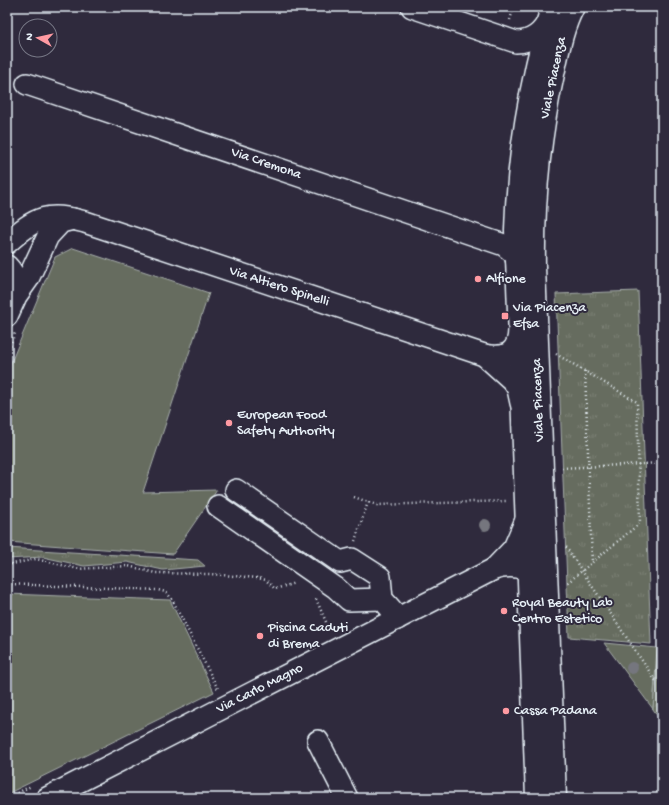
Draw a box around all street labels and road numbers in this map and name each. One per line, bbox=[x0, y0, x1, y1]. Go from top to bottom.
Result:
street label: Viale Piacenza bbox=[537, 34, 571, 122]
street label: Via Cremona bbox=[228, 144, 305, 184]
street label: Via Altiero Spinelli bbox=[226, 262, 331, 311]
street label: Viale Piacenza bbox=[529, 357, 549, 443]
street label: Via Carlo Magno bbox=[213, 660, 306, 719]

